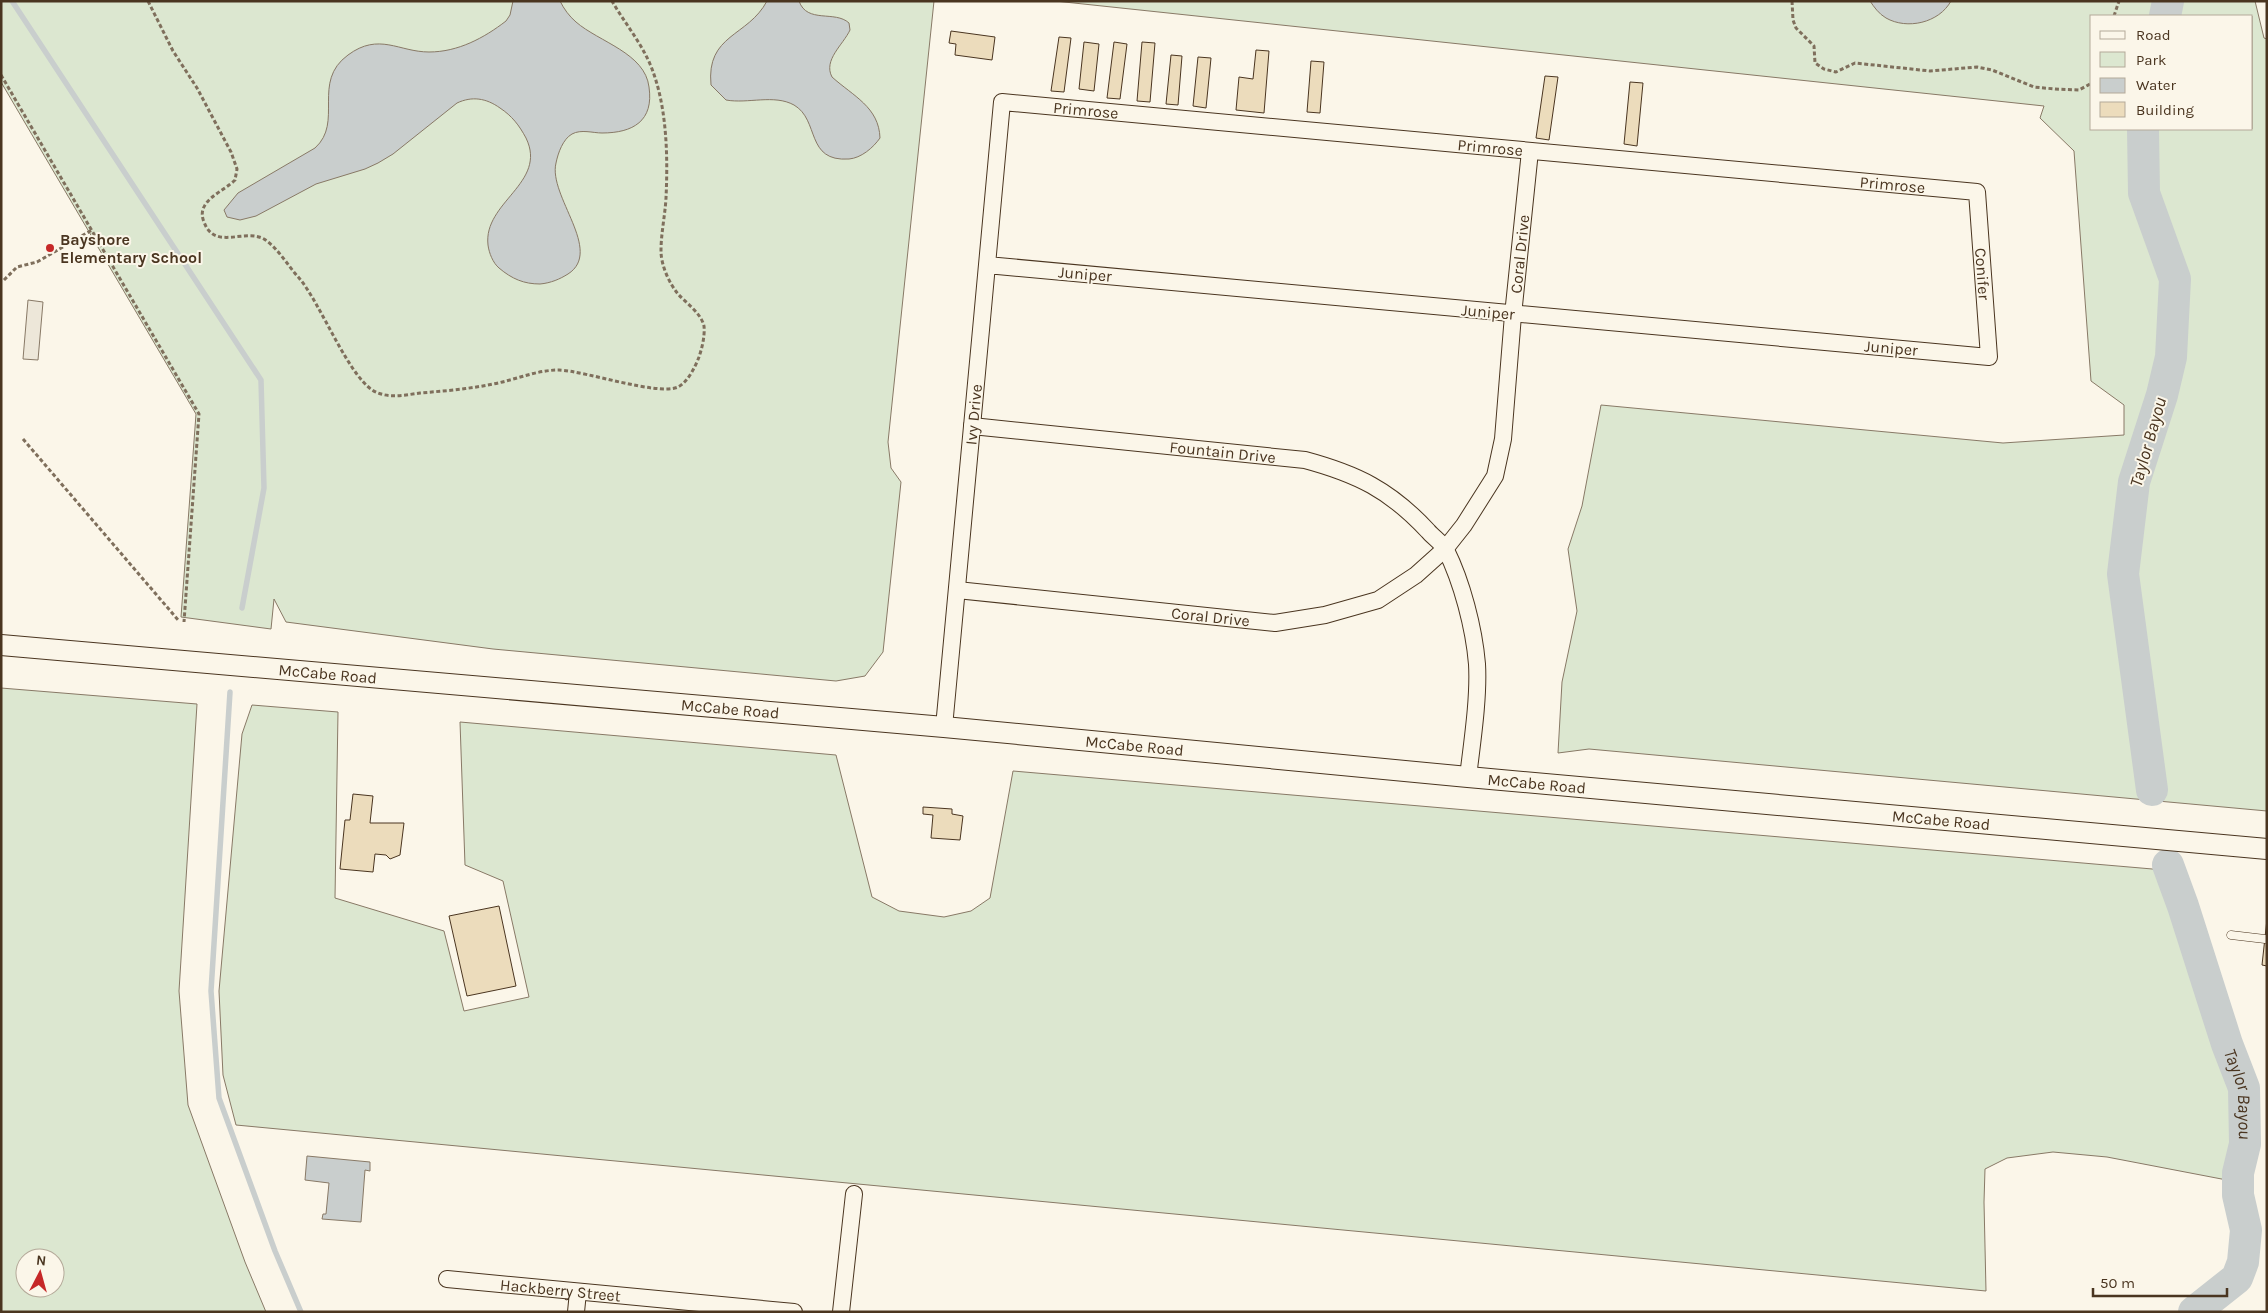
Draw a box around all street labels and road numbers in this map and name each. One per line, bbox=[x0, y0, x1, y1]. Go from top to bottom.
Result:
street label: Primrose bbox=[1052, 97, 1119, 122]
street label: Primrose bbox=[1457, 135, 1524, 160]
street label: Primrose bbox=[1859, 172, 1926, 197]
street label: Coral Drive bbox=[1506, 214, 1533, 294]
street label: Conifer bbox=[1972, 247, 1994, 301]
street label: Juniper bbox=[1057, 262, 1113, 286]
street label: Juniper bbox=[1460, 300, 1516, 324]
street label: Juniper bbox=[1863, 336, 1919, 360]
street label: Ivy Drive bbox=[961, 383, 985, 446]
street label: Fountain Drive bbox=[1169, 437, 1277, 466]
street label: Coral Drive bbox=[1170, 603, 1251, 630]
street label: McCabe Road bbox=[278, 660, 378, 687]
street label: McCabe Road bbox=[680, 695, 780, 722]
street label: McCabe Road bbox=[1084, 731, 1185, 759]
street label: McCabe Road bbox=[1487, 769, 1587, 797]
street label: McCabe Road bbox=[1891, 806, 1991, 834]
street label: Hackberry Street bbox=[499, 1275, 622, 1305]

